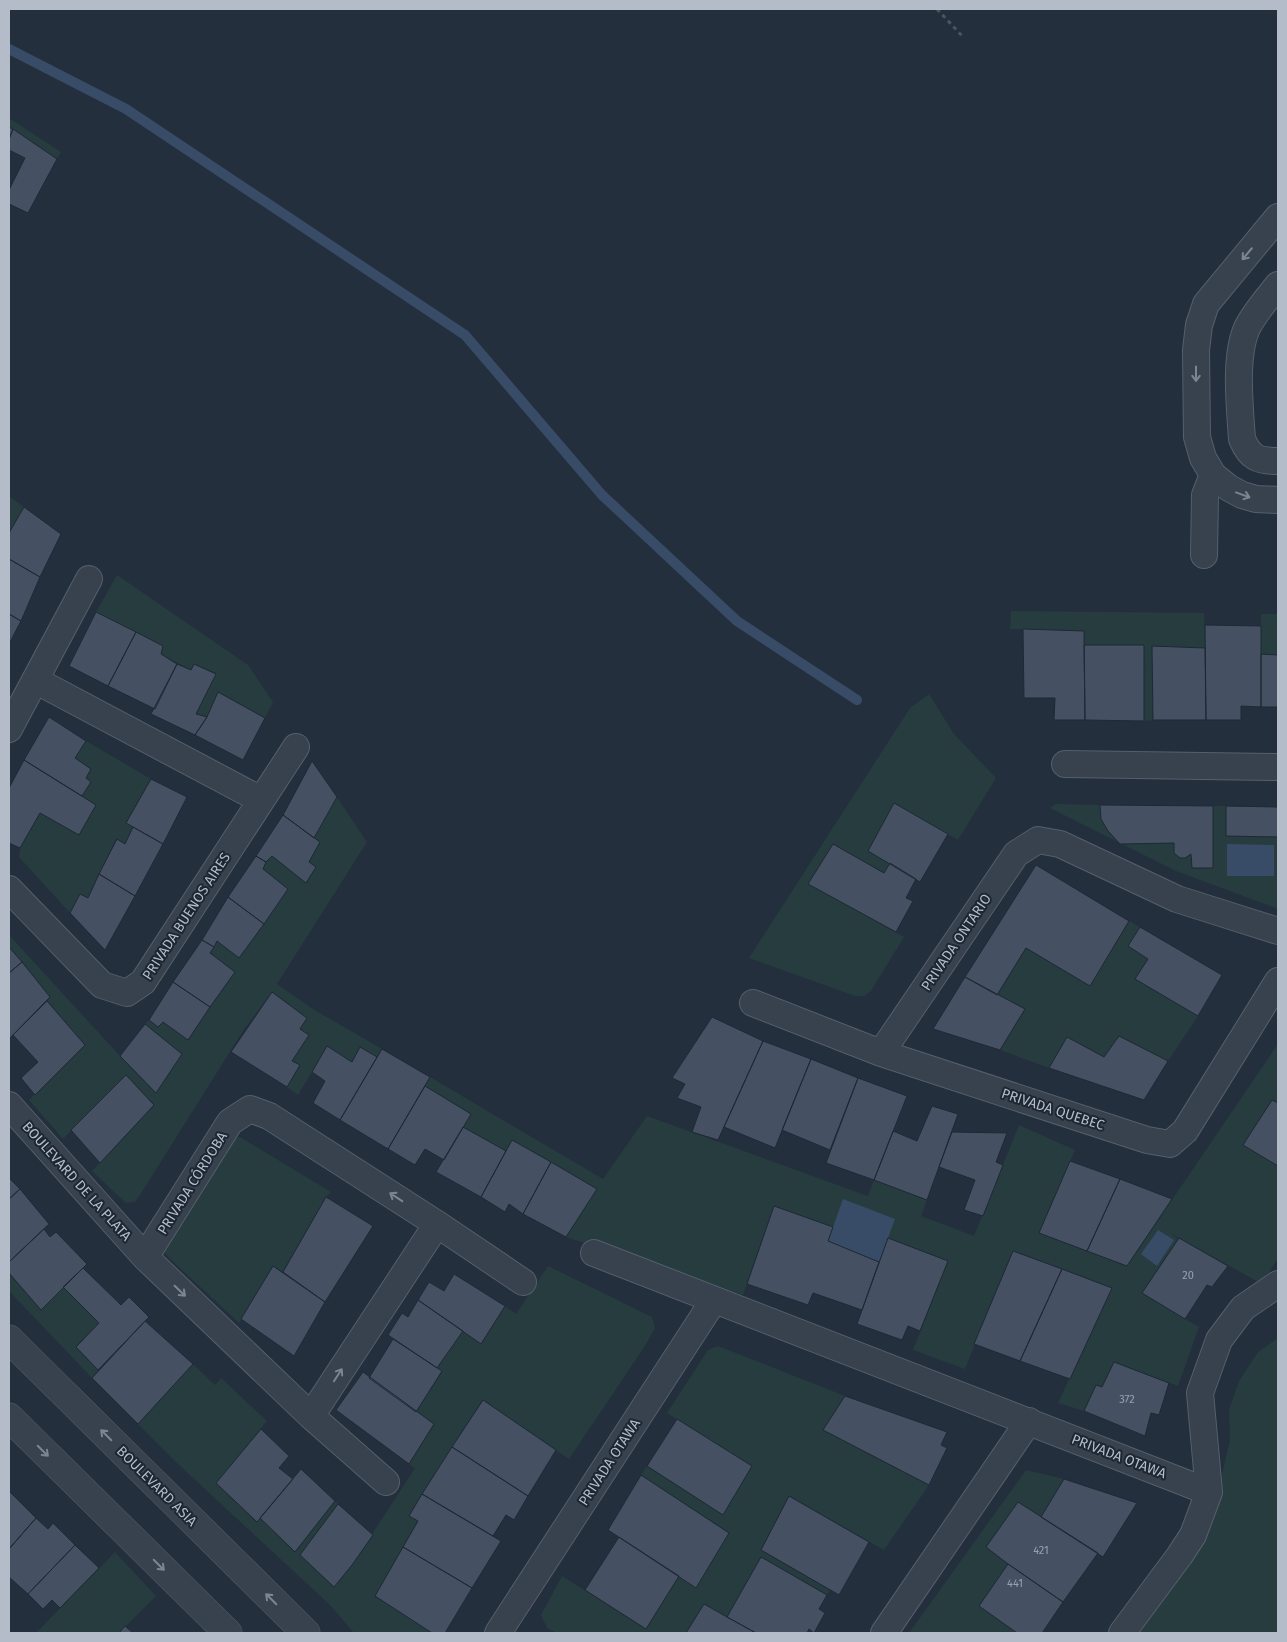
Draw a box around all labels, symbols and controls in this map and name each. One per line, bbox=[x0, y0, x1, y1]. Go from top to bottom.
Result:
one-way arrow bbox=[1241, 248, 1253, 261]
one-way arrow bbox=[1191, 366, 1201, 382]
one-way arrow bbox=[1235, 491, 1250, 500]
street label: PRIVADA BUENOS AIRES bbox=[139, 849, 234, 983]
street label: PRIVADA ONTARIO bbox=[918, 891, 995, 994]
street label: PRIVADA QUEBEC bbox=[999, 1085, 1107, 1134]
street label: BOULEVARD DE LA PLATA bbox=[19, 1118, 135, 1244]
street label: PRIVADA CÓRDOBA bbox=[153, 1128, 231, 1238]
one-way arrow bbox=[389, 1192, 403, 1203]
house number: 20 bbox=[1182, 1269, 1194, 1282]
one-way arrow bbox=[174, 1285, 187, 1297]
one-way arrow bbox=[332, 1368, 343, 1382]
house number: 372 bbox=[1119, 1393, 1135, 1406]
street label: PRIVADA OTAWA bbox=[575, 1416, 644, 1509]
one-way arrow bbox=[100, 1429, 113, 1441]
street label: PRIVADA OTAWA bbox=[1069, 1431, 1169, 1482]
street label: BOULEVARD ASIA bbox=[113, 1443, 200, 1530]
one-way arrow bbox=[37, 1445, 50, 1457]
house number: 421 bbox=[1033, 1544, 1049, 1557]
one-way arrow bbox=[153, 1559, 165, 1571]
house number: 441 bbox=[1007, 1577, 1023, 1590]
one-way arrow bbox=[265, 1593, 278, 1605]

